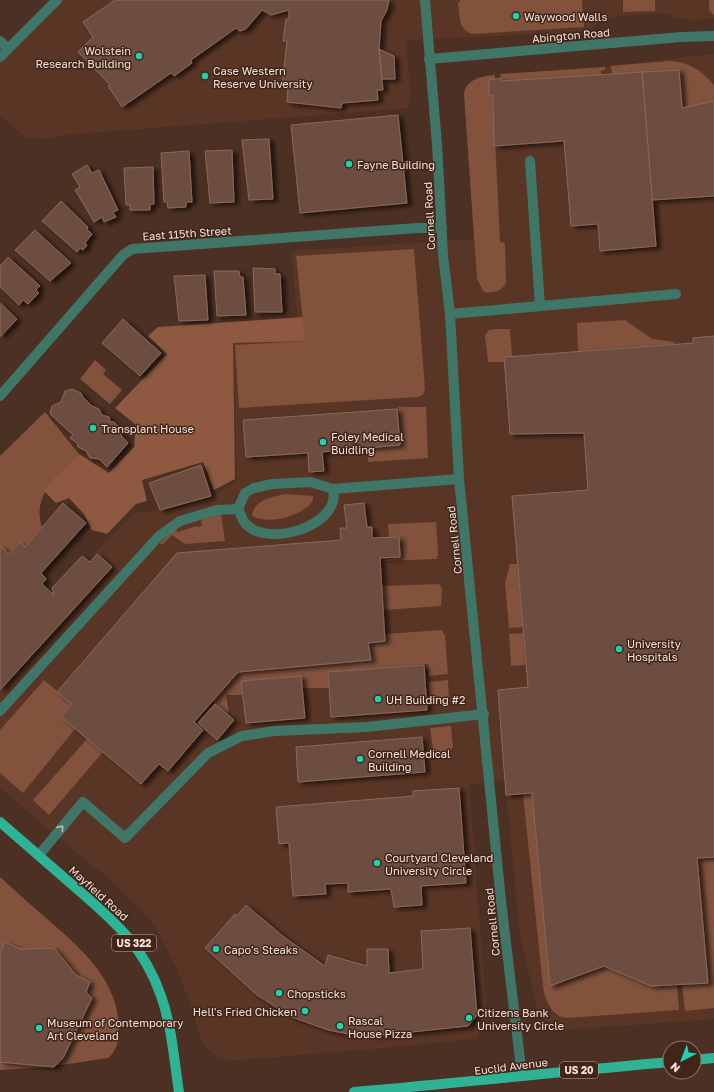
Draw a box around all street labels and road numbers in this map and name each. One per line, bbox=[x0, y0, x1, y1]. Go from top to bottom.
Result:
street label: Abington Road bbox=[532, 25, 610, 45]
street label: Cornell Road bbox=[421, 182, 437, 250]
street label: East 115th Street bbox=[142, 223, 232, 243]
street label: Cornell Road bbox=[444, 505, 464, 575]
street label: Mayfield Road bbox=[67, 863, 131, 923]
street label: Cornell Road bbox=[482, 887, 502, 957]
road number: US 322 bbox=[112, 935, 156, 951]
street label: Euclid Avenue bbox=[473, 1055, 549, 1077]
road number: US 20 bbox=[560, 1062, 598, 1078]

